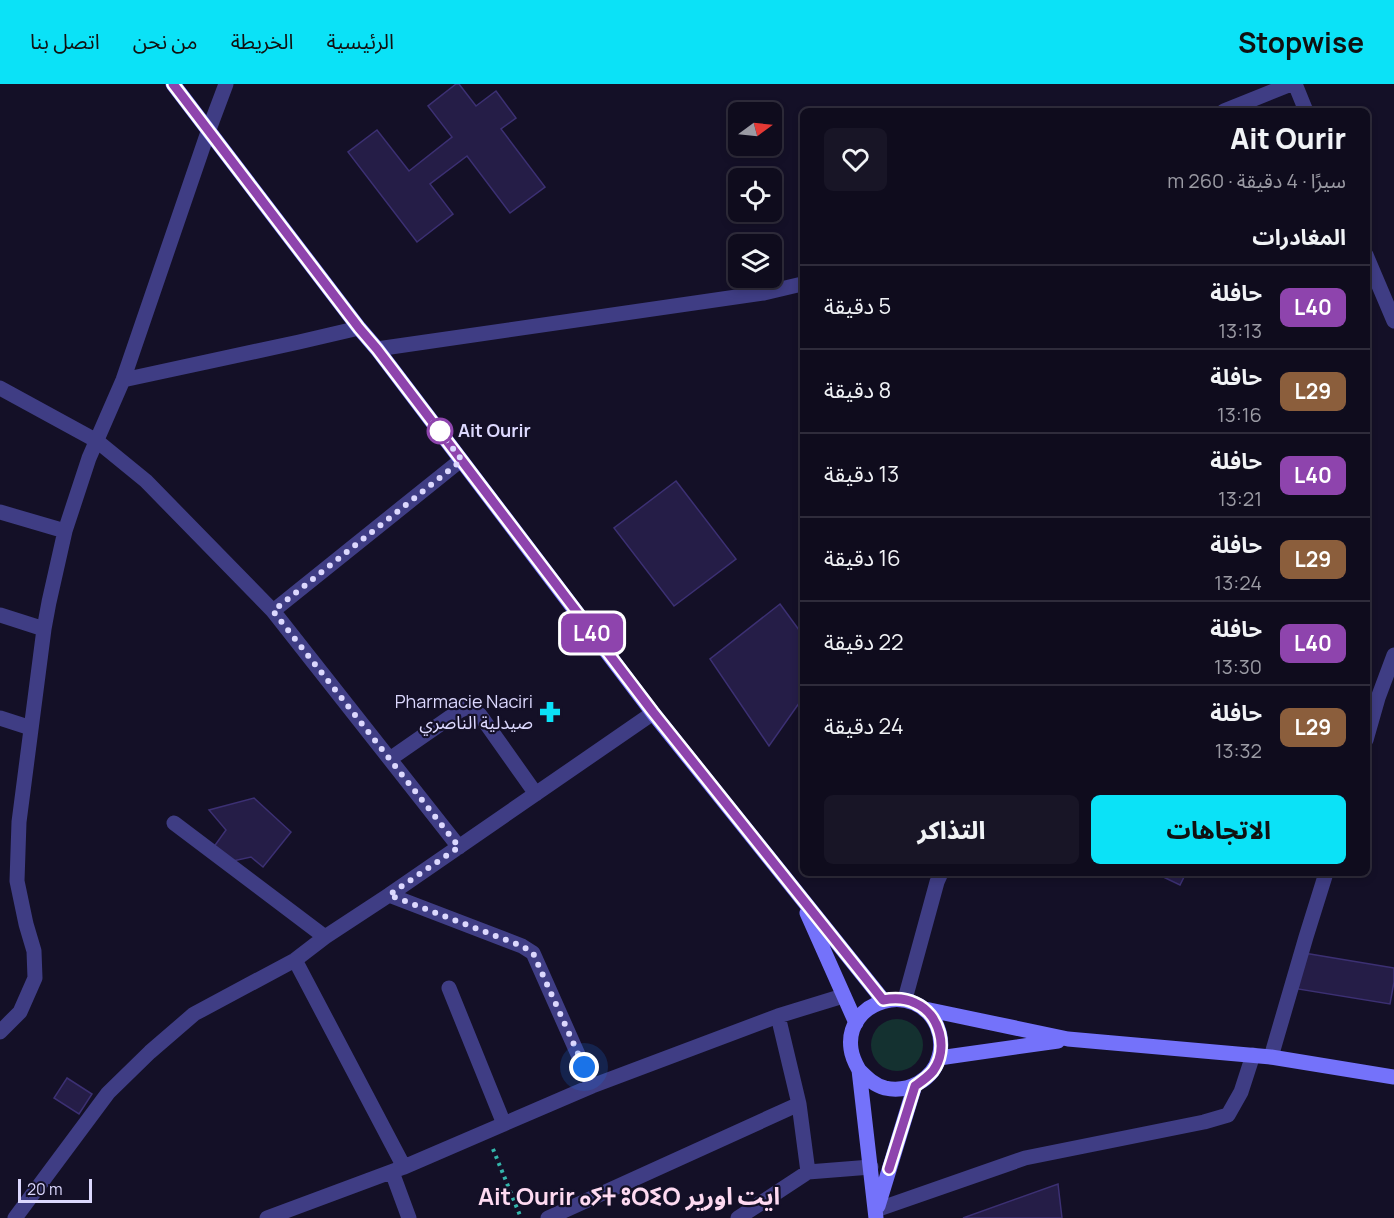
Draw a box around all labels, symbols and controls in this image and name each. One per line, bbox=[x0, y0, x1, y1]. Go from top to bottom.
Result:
text: Stopwise bbox=[1238, 23, 1364, 61]
text: اتصل بنا bbox=[30, 27, 100, 55]
text: من نحن bbox=[133, 27, 198, 55]
text: الخريطة bbox=[231, 27, 294, 55]
text: الرئيسية bbox=[327, 27, 394, 55]
north arrow bbox=[728, 102, 782, 156]
map controls bbox=[728, 102, 782, 288]
text: Ait Ourir bbox=[1230, 119, 1346, 157]
button: heart bbox=[824, 128, 887, 191]
text: سيرًا · 4 دقيقة · 260 m bbox=[1167, 167, 1346, 194]
button: locate bbox=[728, 168, 782, 222]
text: المغادرات bbox=[1252, 222, 1346, 252]
button: layers bbox=[728, 234, 782, 288]
text: حافلة bbox=[1210, 278, 1262, 308]
text: 5 دقيقة bbox=[824, 291, 891, 321]
text: L40 bbox=[1294, 293, 1332, 321]
text: 13:13 bbox=[1218, 317, 1262, 344]
text: حافلة bbox=[1210, 362, 1262, 392]
text: 8 دقيقة bbox=[824, 375, 891, 405]
text: L29 bbox=[1295, 377, 1331, 405]
text: 13:16 bbox=[1217, 401, 1262, 428]
marker: Ait Ourir bbox=[427, 418, 453, 444]
place label: Ait Ourir bbox=[458, 418, 531, 442]
text: حافلة bbox=[1210, 446, 1262, 476]
text: 13 دقيقة bbox=[824, 459, 899, 489]
text: L40 bbox=[1294, 461, 1332, 489]
text: 13:21 bbox=[1218, 485, 1262, 512]
text: حافلة bbox=[1210, 530, 1262, 560]
text: 16 دقيقة bbox=[824, 543, 901, 573]
text: L29 bbox=[1295, 545, 1331, 573]
text: 13:24 bbox=[1214, 569, 1262, 596]
line badge: L40 bbox=[558, 614, 626, 652]
text: حافلة bbox=[1210, 614, 1262, 644]
text: L40 bbox=[573, 619, 611, 647]
text: 22 دقيقة bbox=[824, 627, 904, 657]
text: L40 bbox=[1294, 629, 1332, 657]
text: 13:30 bbox=[1214, 653, 1262, 680]
place label: Pharmacie Naciri صيدلية الناصري bbox=[395, 689, 533, 736]
text: حافلة bbox=[1210, 698, 1262, 728]
pharmacy icon: Pharmacie Naciri صيدلية الناصري bbox=[538, 700, 562, 724]
text: 24 دقيقة bbox=[824, 711, 904, 741]
text: L29 bbox=[1295, 713, 1331, 741]
text: 13:32 bbox=[1215, 737, 1262, 764]
button: التذاكر bbox=[824, 795, 1079, 864]
button: الاتجاهات bbox=[1091, 795, 1346, 864]
your location bbox=[569, 1052, 599, 1082]
scale bar bbox=[18, 1176, 92, 1204]
text: 20 m bbox=[27, 1178, 63, 1200]
district label: Ait Ourir ⴰⵢⵜ ⵓⵔⵉⵔ ايت اورير bbox=[478, 1179, 780, 1212]

